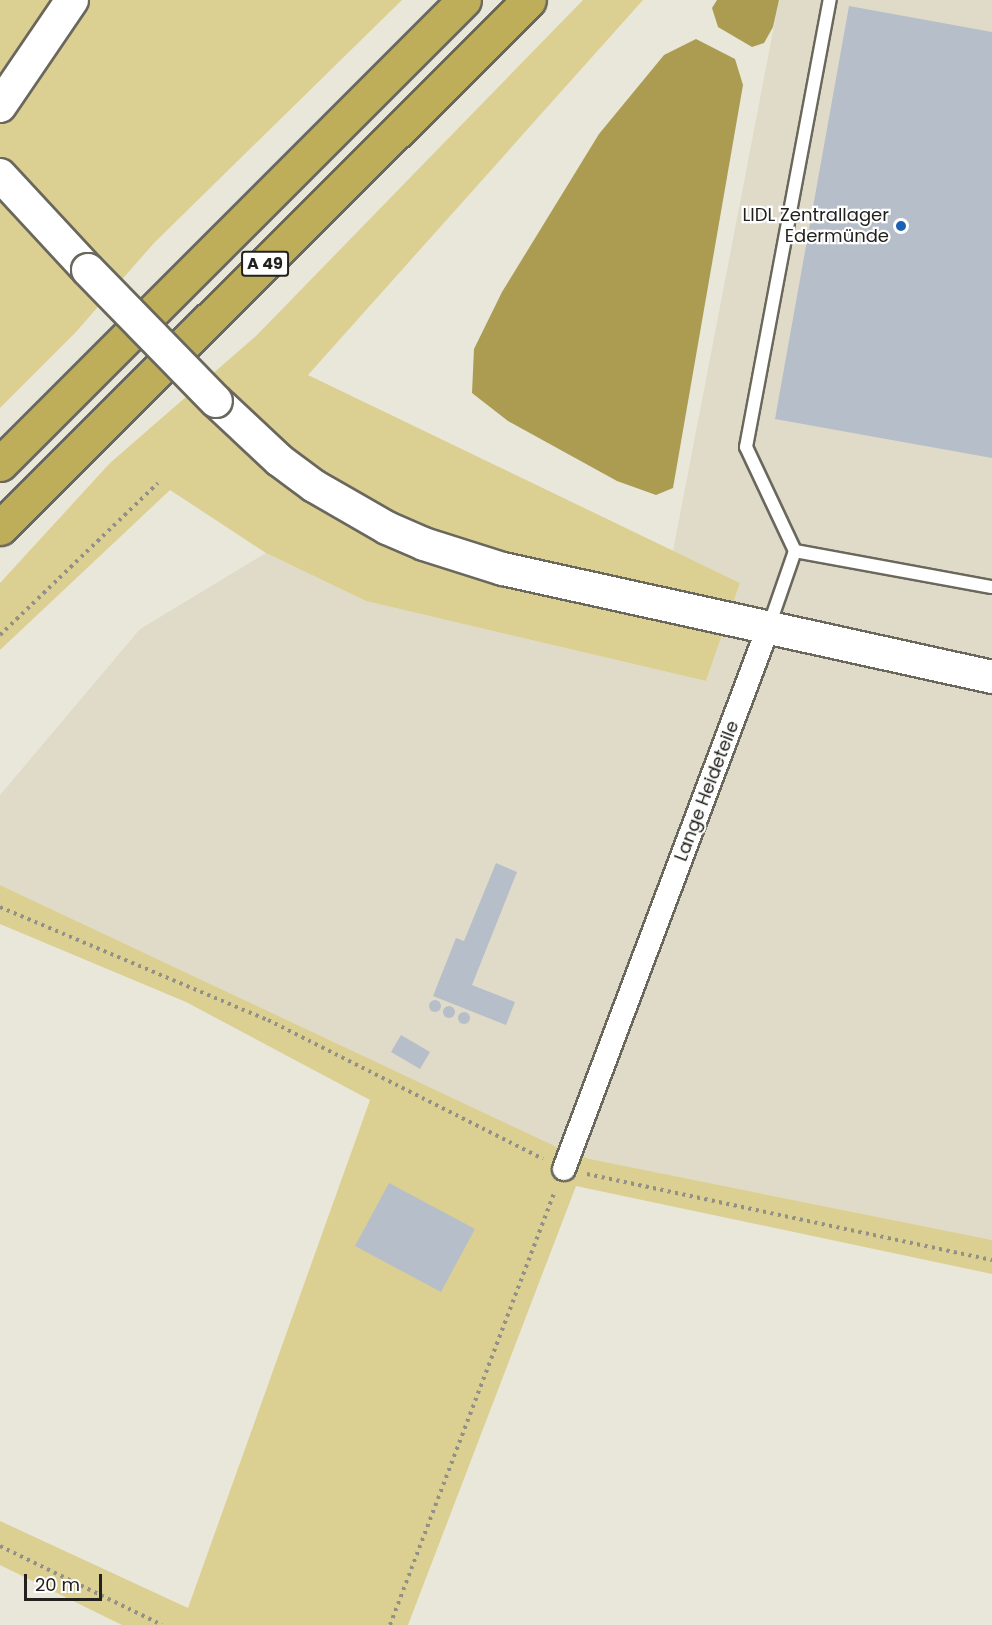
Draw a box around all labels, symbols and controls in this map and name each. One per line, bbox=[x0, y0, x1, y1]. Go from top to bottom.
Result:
place label: LIDL Zentrallager Edermünde bbox=[743, 205, 889, 248]
marker: LIDL Zentrallager Edermünde bbox=[894, 219, 908, 233]
road number: A 49 bbox=[241, 251, 289, 277]
street label: Lange Heideteile bbox=[670, 718, 744, 864]
scale bar bbox=[27, 1562, 105, 1600]
text: 20 m bbox=[35, 1572, 80, 1597]

